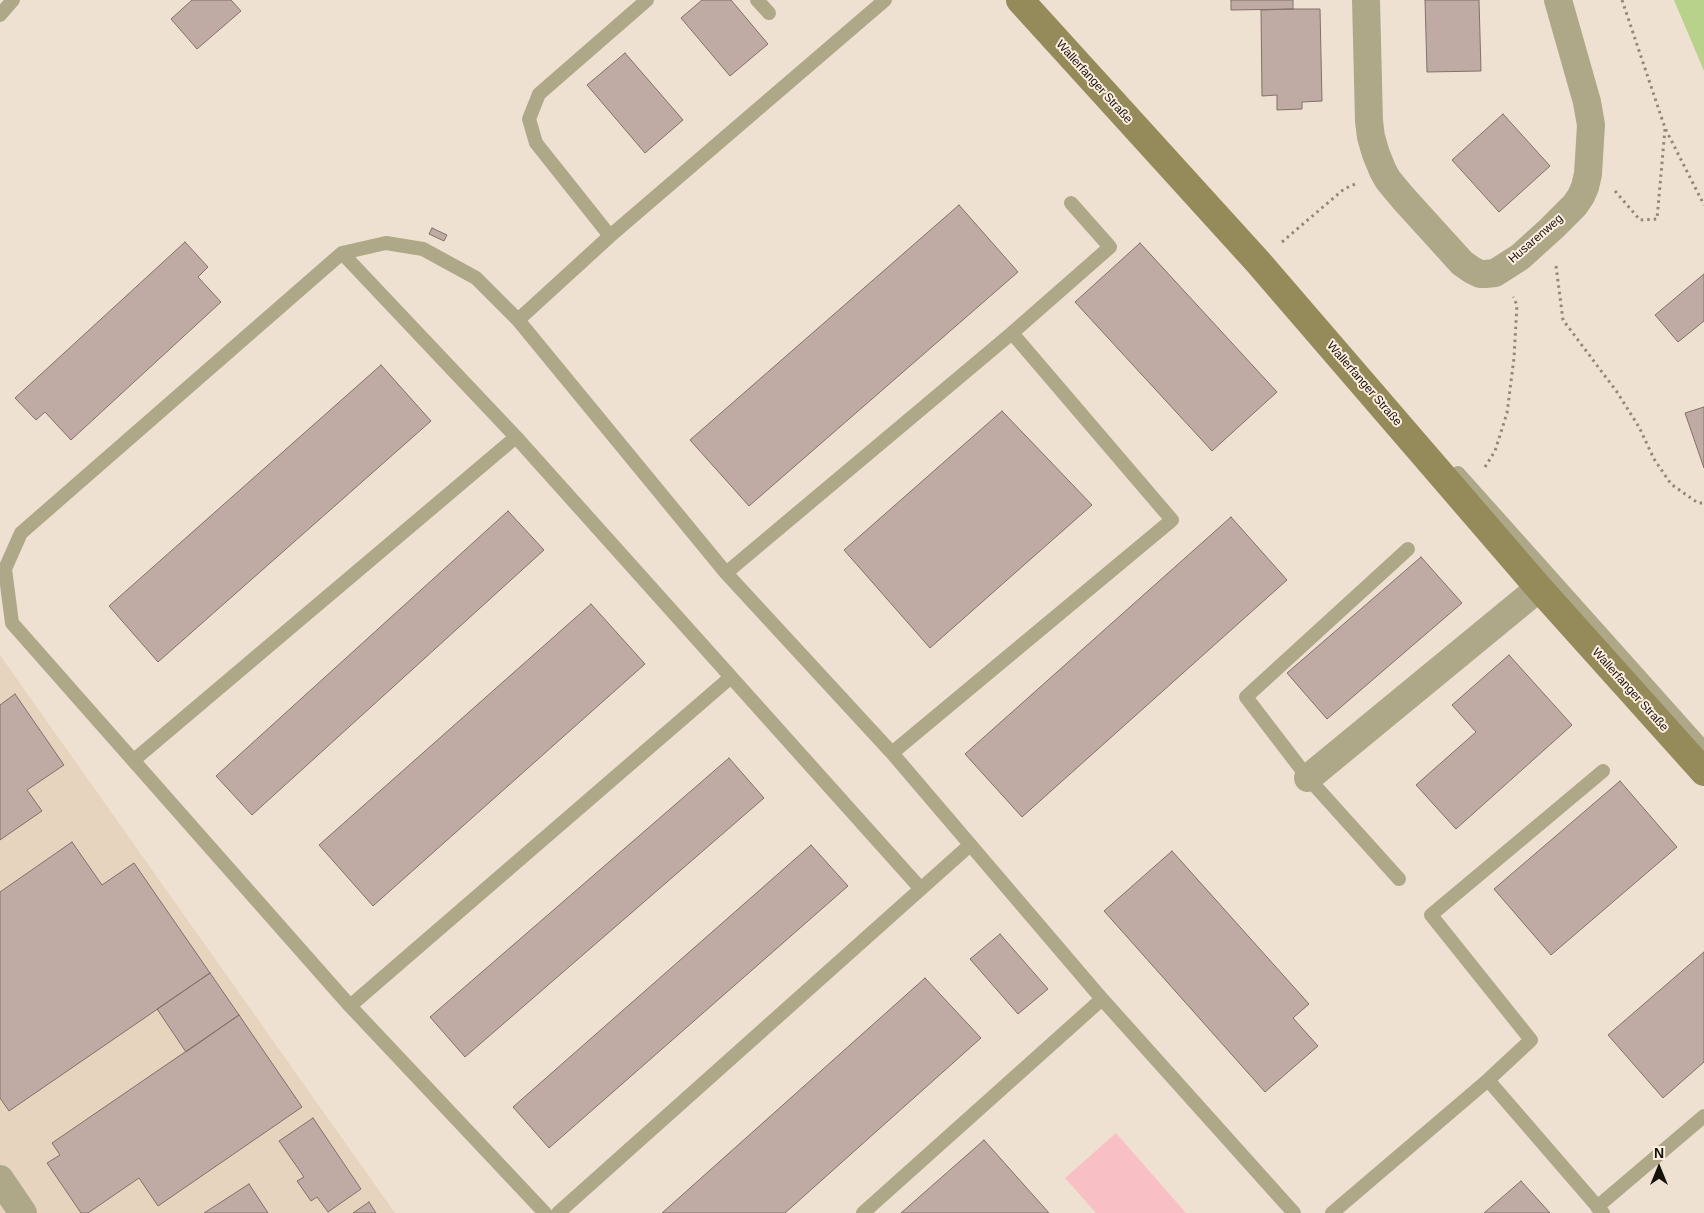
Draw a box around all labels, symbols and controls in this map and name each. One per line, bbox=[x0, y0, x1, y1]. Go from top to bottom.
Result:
street label: Wallerfanger Straße bbox=[1053, 37, 1135, 127]
street label: Husarenweg bbox=[1506, 211, 1566, 267]
street label: Wallerfanger Straße bbox=[1323, 339, 1405, 429]
street label: Wallerfanger Straße bbox=[1589, 645, 1671, 735]
north arrow bbox=[1634, 1143, 1684, 1193]
text: N bbox=[1654, 1145, 1664, 1161]

